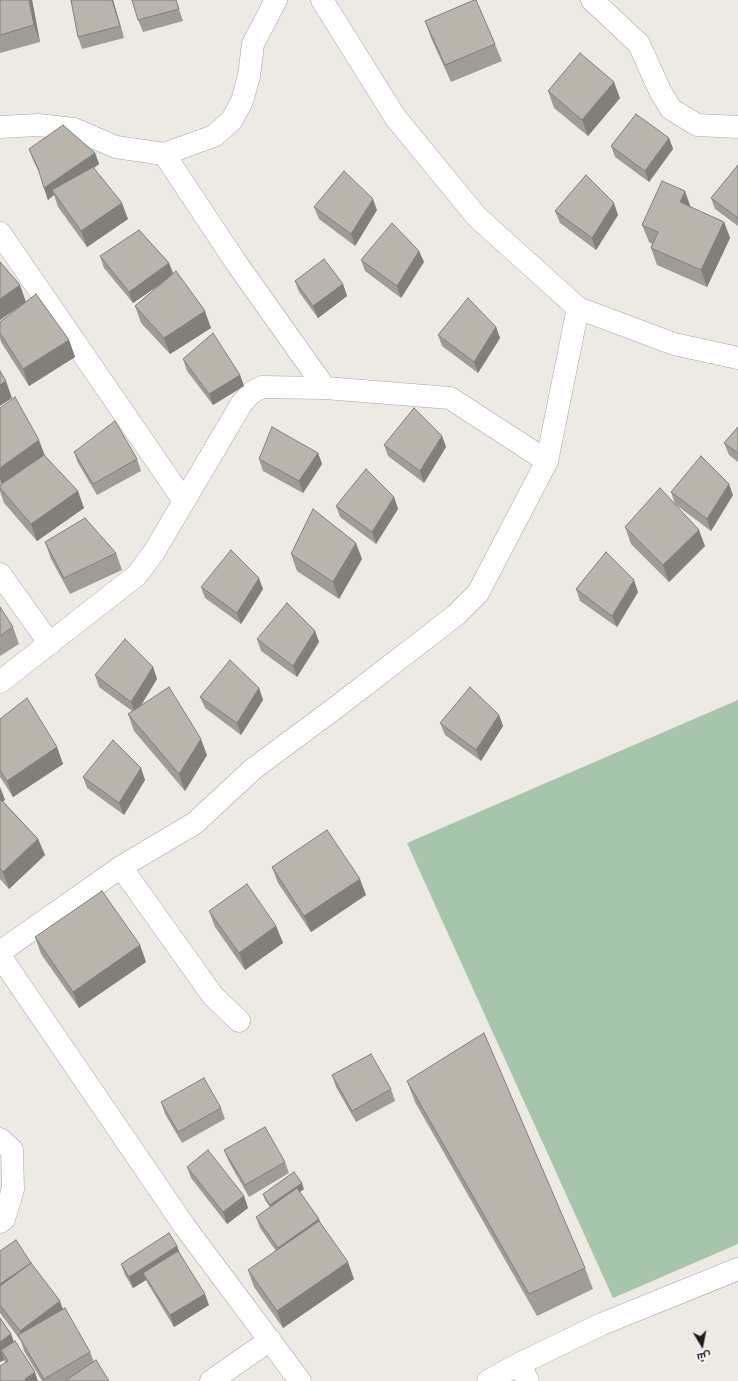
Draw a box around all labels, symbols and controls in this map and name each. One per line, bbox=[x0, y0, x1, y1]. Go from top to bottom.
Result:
north arrow bbox=[682, 1325, 722, 1365]
text: ش bbox=[696, 1349, 712, 1365]

